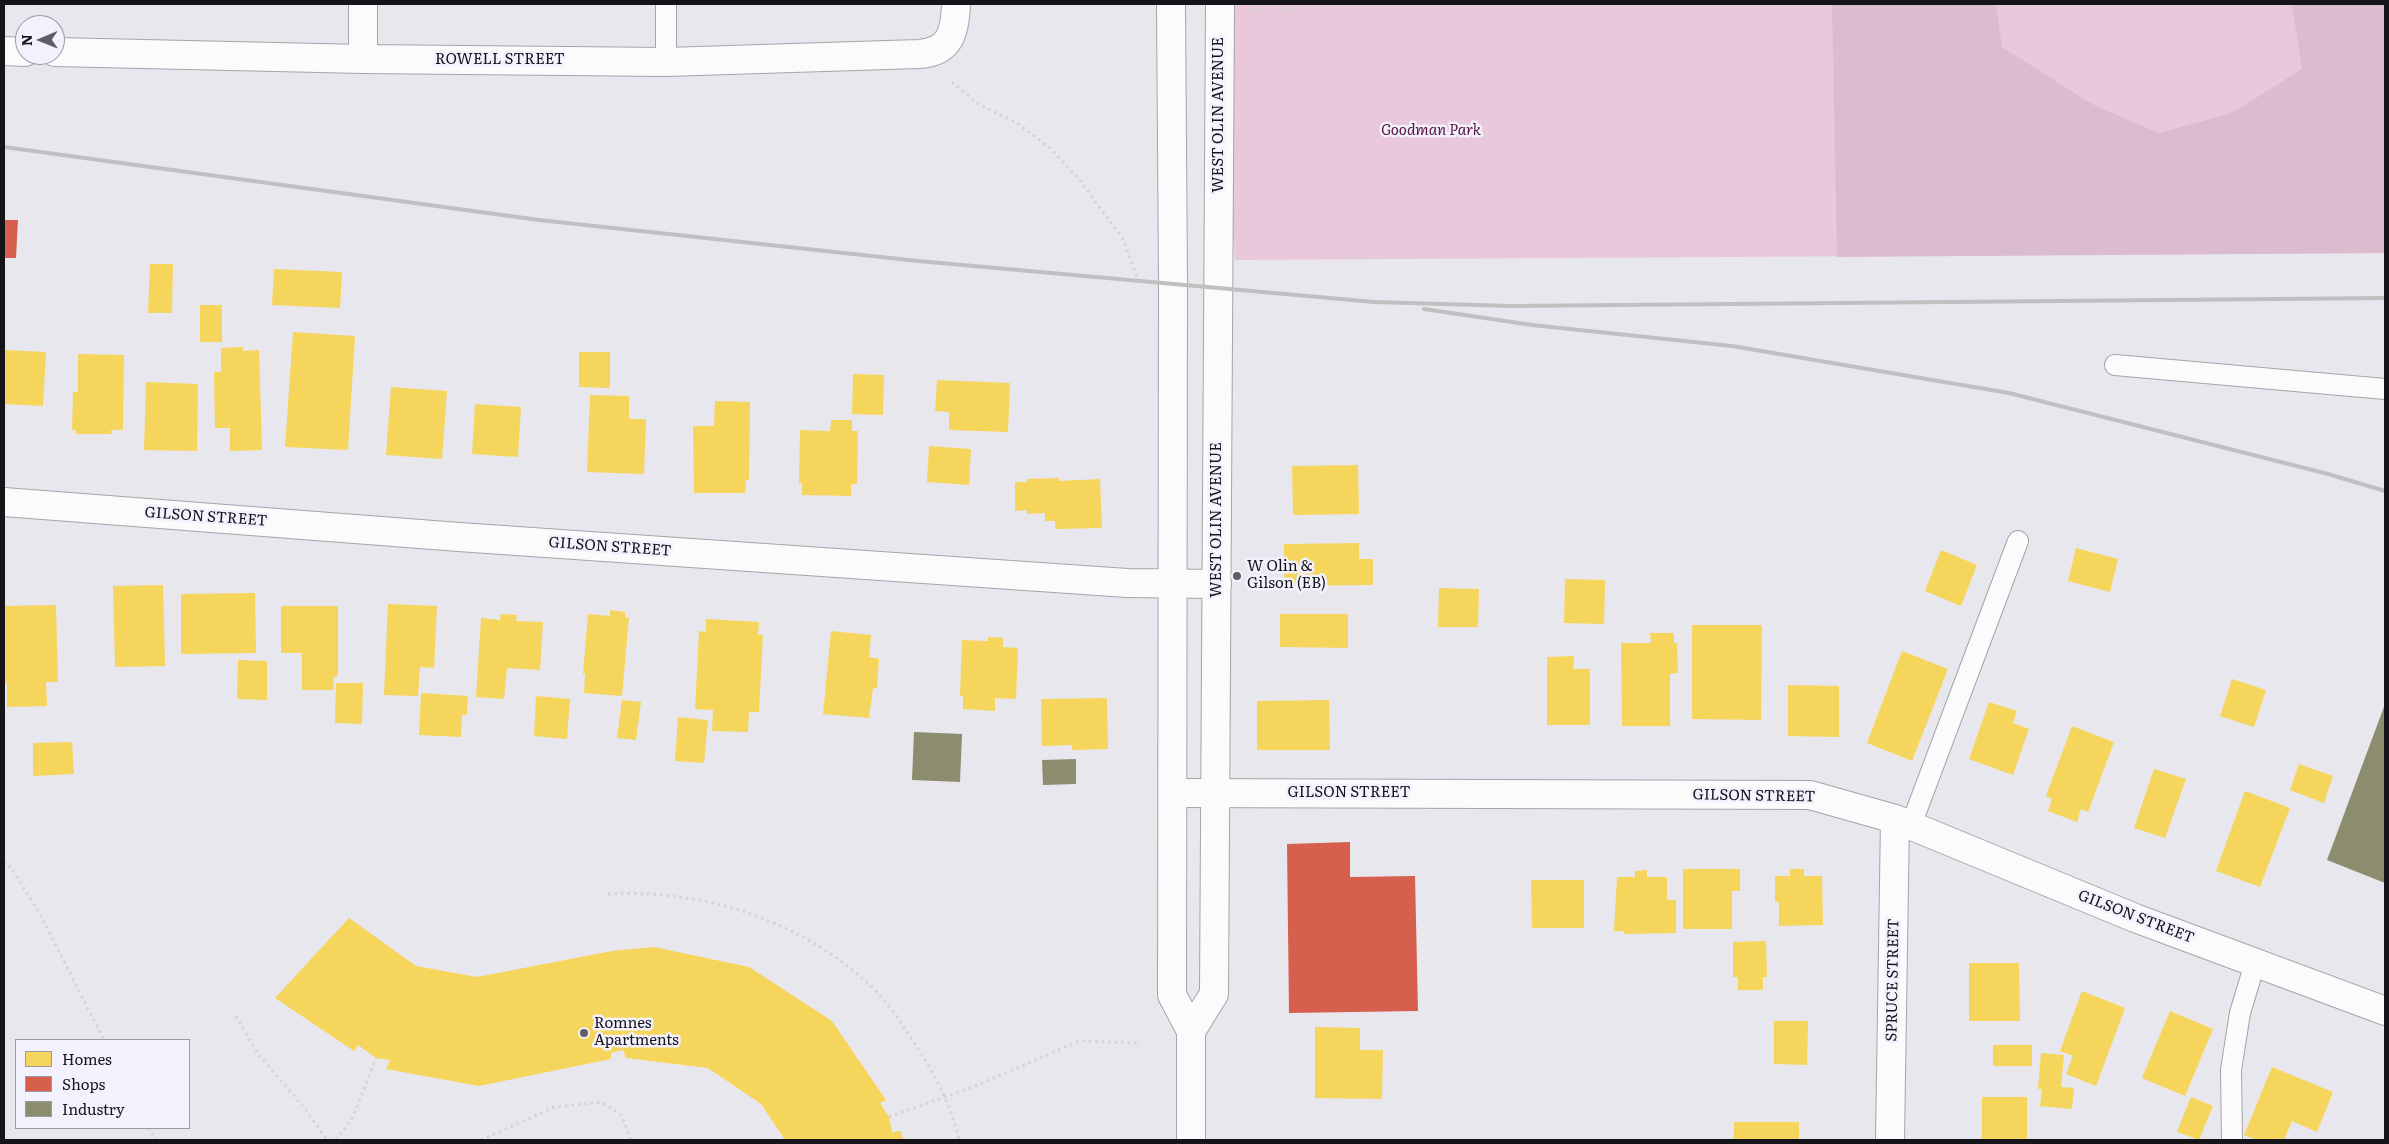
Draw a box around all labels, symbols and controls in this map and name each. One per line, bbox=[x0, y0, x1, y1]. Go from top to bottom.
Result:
north arrow bbox=[15, 15, 65, 65]
text: N bbox=[16, 34, 36, 46]
street label: WEST OLIN AVENUE bbox=[1210, 37, 1228, 193]
street label: ROWELL STREET bbox=[435, 51, 565, 69]
park label: Goodman Park bbox=[1381, 122, 1481, 140]
street label: WEST OLIN AVENUE bbox=[1208, 442, 1226, 598]
street label: GILSON STREET bbox=[144, 504, 268, 530]
street label: GILSON STREET bbox=[548, 534, 672, 560]
place label: W Olin & Gilson (EB) bbox=[1247, 558, 1326, 593]
marker: W Olin & Gilson (EB) bbox=[1231, 570, 1243, 582]
street label: GILSON STREET bbox=[1287, 784, 1411, 802]
street label: GILSON STREET bbox=[1692, 786, 1816, 806]
street label: GILSON STREET bbox=[2075, 887, 2197, 947]
street label: SPRUCE STREET bbox=[1883, 918, 1903, 1042]
place label: Romnes Apartments bbox=[594, 1015, 679, 1050]
marker: Romnes Apartments bbox=[578, 1027, 590, 1039]
legend bbox=[15, 1039, 190, 1129]
text: Homes bbox=[62, 1047, 112, 1070]
text: Shops bbox=[62, 1072, 105, 1095]
text: Industry bbox=[62, 1097, 125, 1120]

